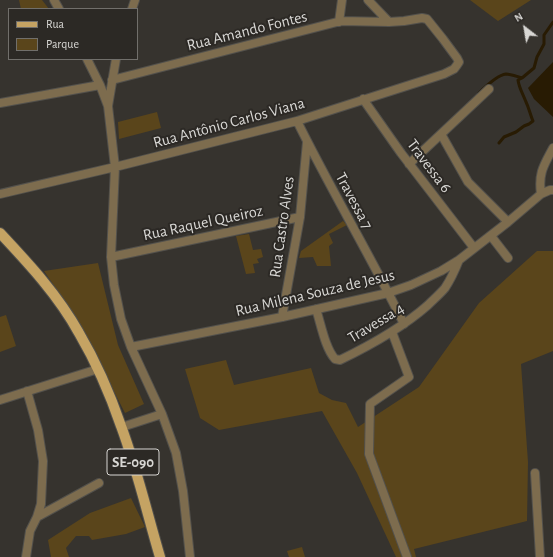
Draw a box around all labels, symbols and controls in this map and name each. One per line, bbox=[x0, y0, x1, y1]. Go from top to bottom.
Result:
street label: Rua Amando Fontes bbox=[185, 7, 309, 55]
legend bbox=[8, 8, 138, 60]
north arrow bbox=[505, 8, 545, 48]
text: N bbox=[512, 11, 525, 24]
text: Rua bbox=[46, 18, 64, 30]
text: Parque bbox=[46, 38, 79, 50]
street label: Rua Antônio Carlos Viana bbox=[151, 94, 307, 152]
street label: Travessa 6 bbox=[403, 135, 455, 197]
street label: Travessa 7 bbox=[331, 169, 377, 233]
street label: Rua Castro Alves bbox=[265, 175, 299, 279]
street label: Rua Raquel Queiroz bbox=[141, 201, 265, 245]
street label: Rua Milena Souza de Jesus bbox=[233, 265, 397, 321]
street label: Travessa 4 bbox=[344, 299, 408, 347]
road number: SE-090 bbox=[107, 449, 159, 475]

